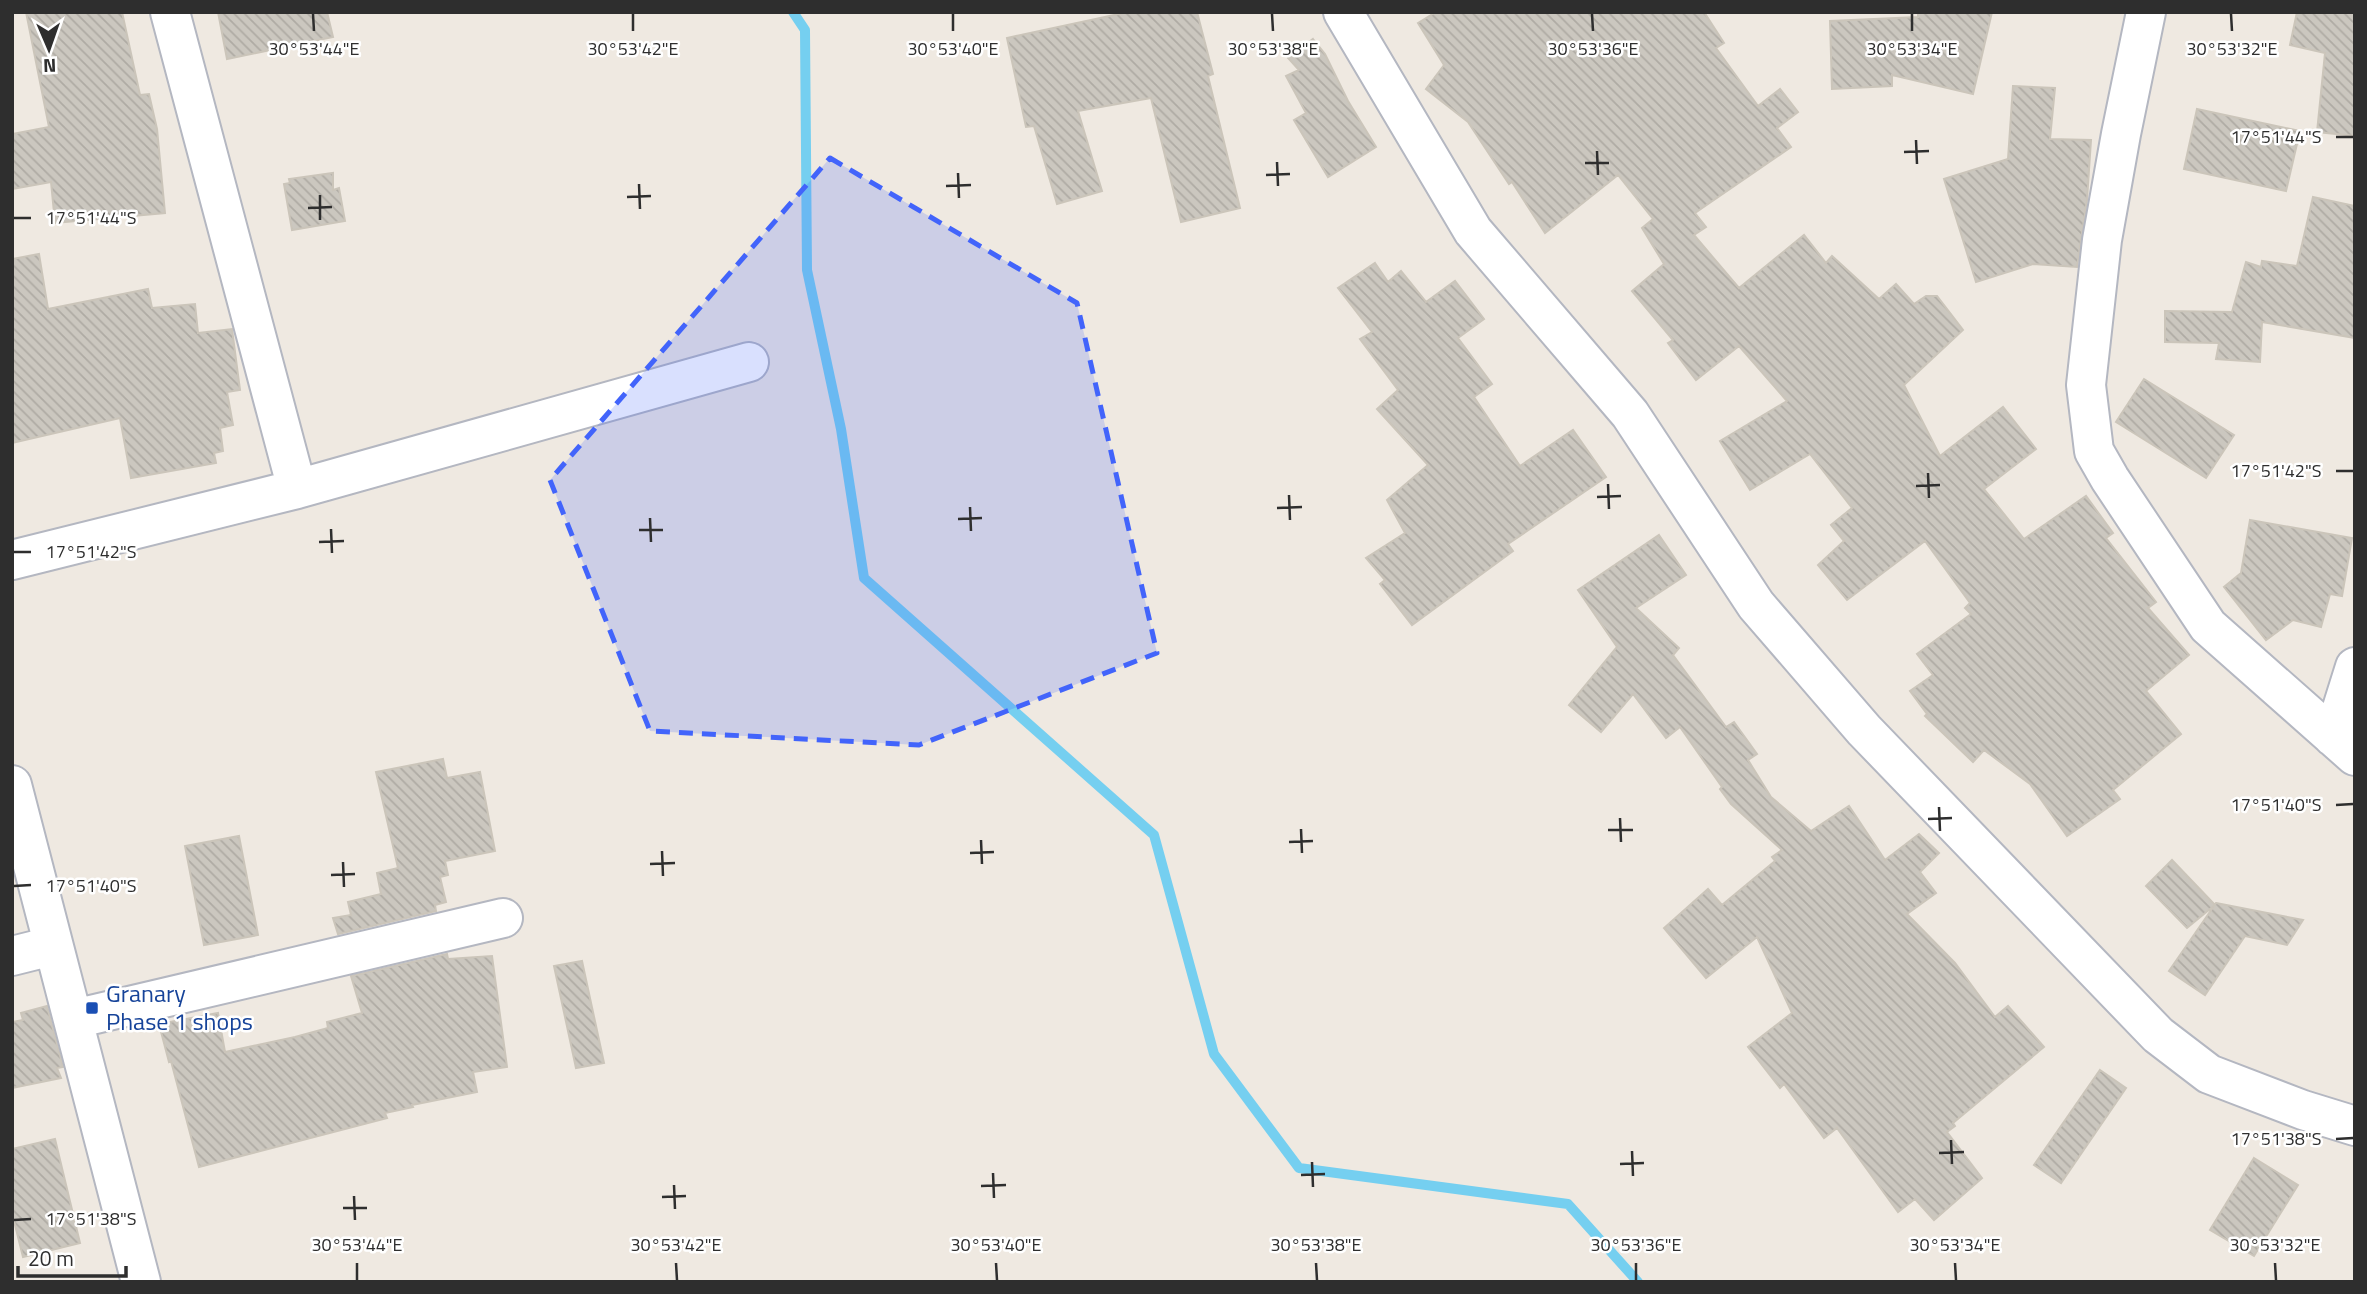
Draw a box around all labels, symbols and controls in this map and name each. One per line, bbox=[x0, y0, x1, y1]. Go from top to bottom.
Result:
north arrow bbox=[14, 14, 84, 84]
text: 30°53'44"E bbox=[269, 35, 360, 62]
text: 30°53'42"E bbox=[588, 35, 679, 62]
text: 30°53'40"E bbox=[908, 35, 999, 62]
text: 30°53'38"E bbox=[1228, 35, 1319, 62]
text: 30°53'36"E bbox=[1548, 35, 1639, 62]
text: 30°53'34"E bbox=[1867, 35, 1958, 62]
text: 30°53'32"E bbox=[2187, 35, 2278, 62]
text: N bbox=[43, 52, 57, 81]
text: 17°51'44"S bbox=[2231, 123, 2321, 150]
text: 17°51'44"S bbox=[46, 204, 136, 231]
text: 17°51'42"S bbox=[2231, 457, 2321, 484]
text: 17°51'42"S bbox=[46, 538, 136, 565]
text: 17°51'40"S bbox=[2231, 791, 2321, 818]
text: 17°51'40"S bbox=[46, 872, 136, 899]
place label: Granary Phase 1 shops bbox=[106, 975, 253, 1039]
marker: Granary Phase 1 shops bbox=[84, 1000, 100, 1016]
text: 17°51'38"S bbox=[2231, 1125, 2321, 1152]
text: 17°51'38"S bbox=[46, 1205, 136, 1232]
text: 30°53'44"E bbox=[312, 1231, 403, 1258]
text: 30°53'42"E bbox=[631, 1231, 722, 1258]
text: 30°53'40"E bbox=[951, 1231, 1042, 1258]
text: 30°53'38"E bbox=[1271, 1231, 1362, 1258]
text: 30°53'36"E bbox=[1591, 1231, 1682, 1258]
text: 30°53'34"E bbox=[1910, 1231, 2001, 1258]
text: 30°53'32"E bbox=[2230, 1231, 2321, 1258]
scale bar bbox=[18, 1234, 126, 1278]
text: 20 m bbox=[28, 1242, 74, 1274]

